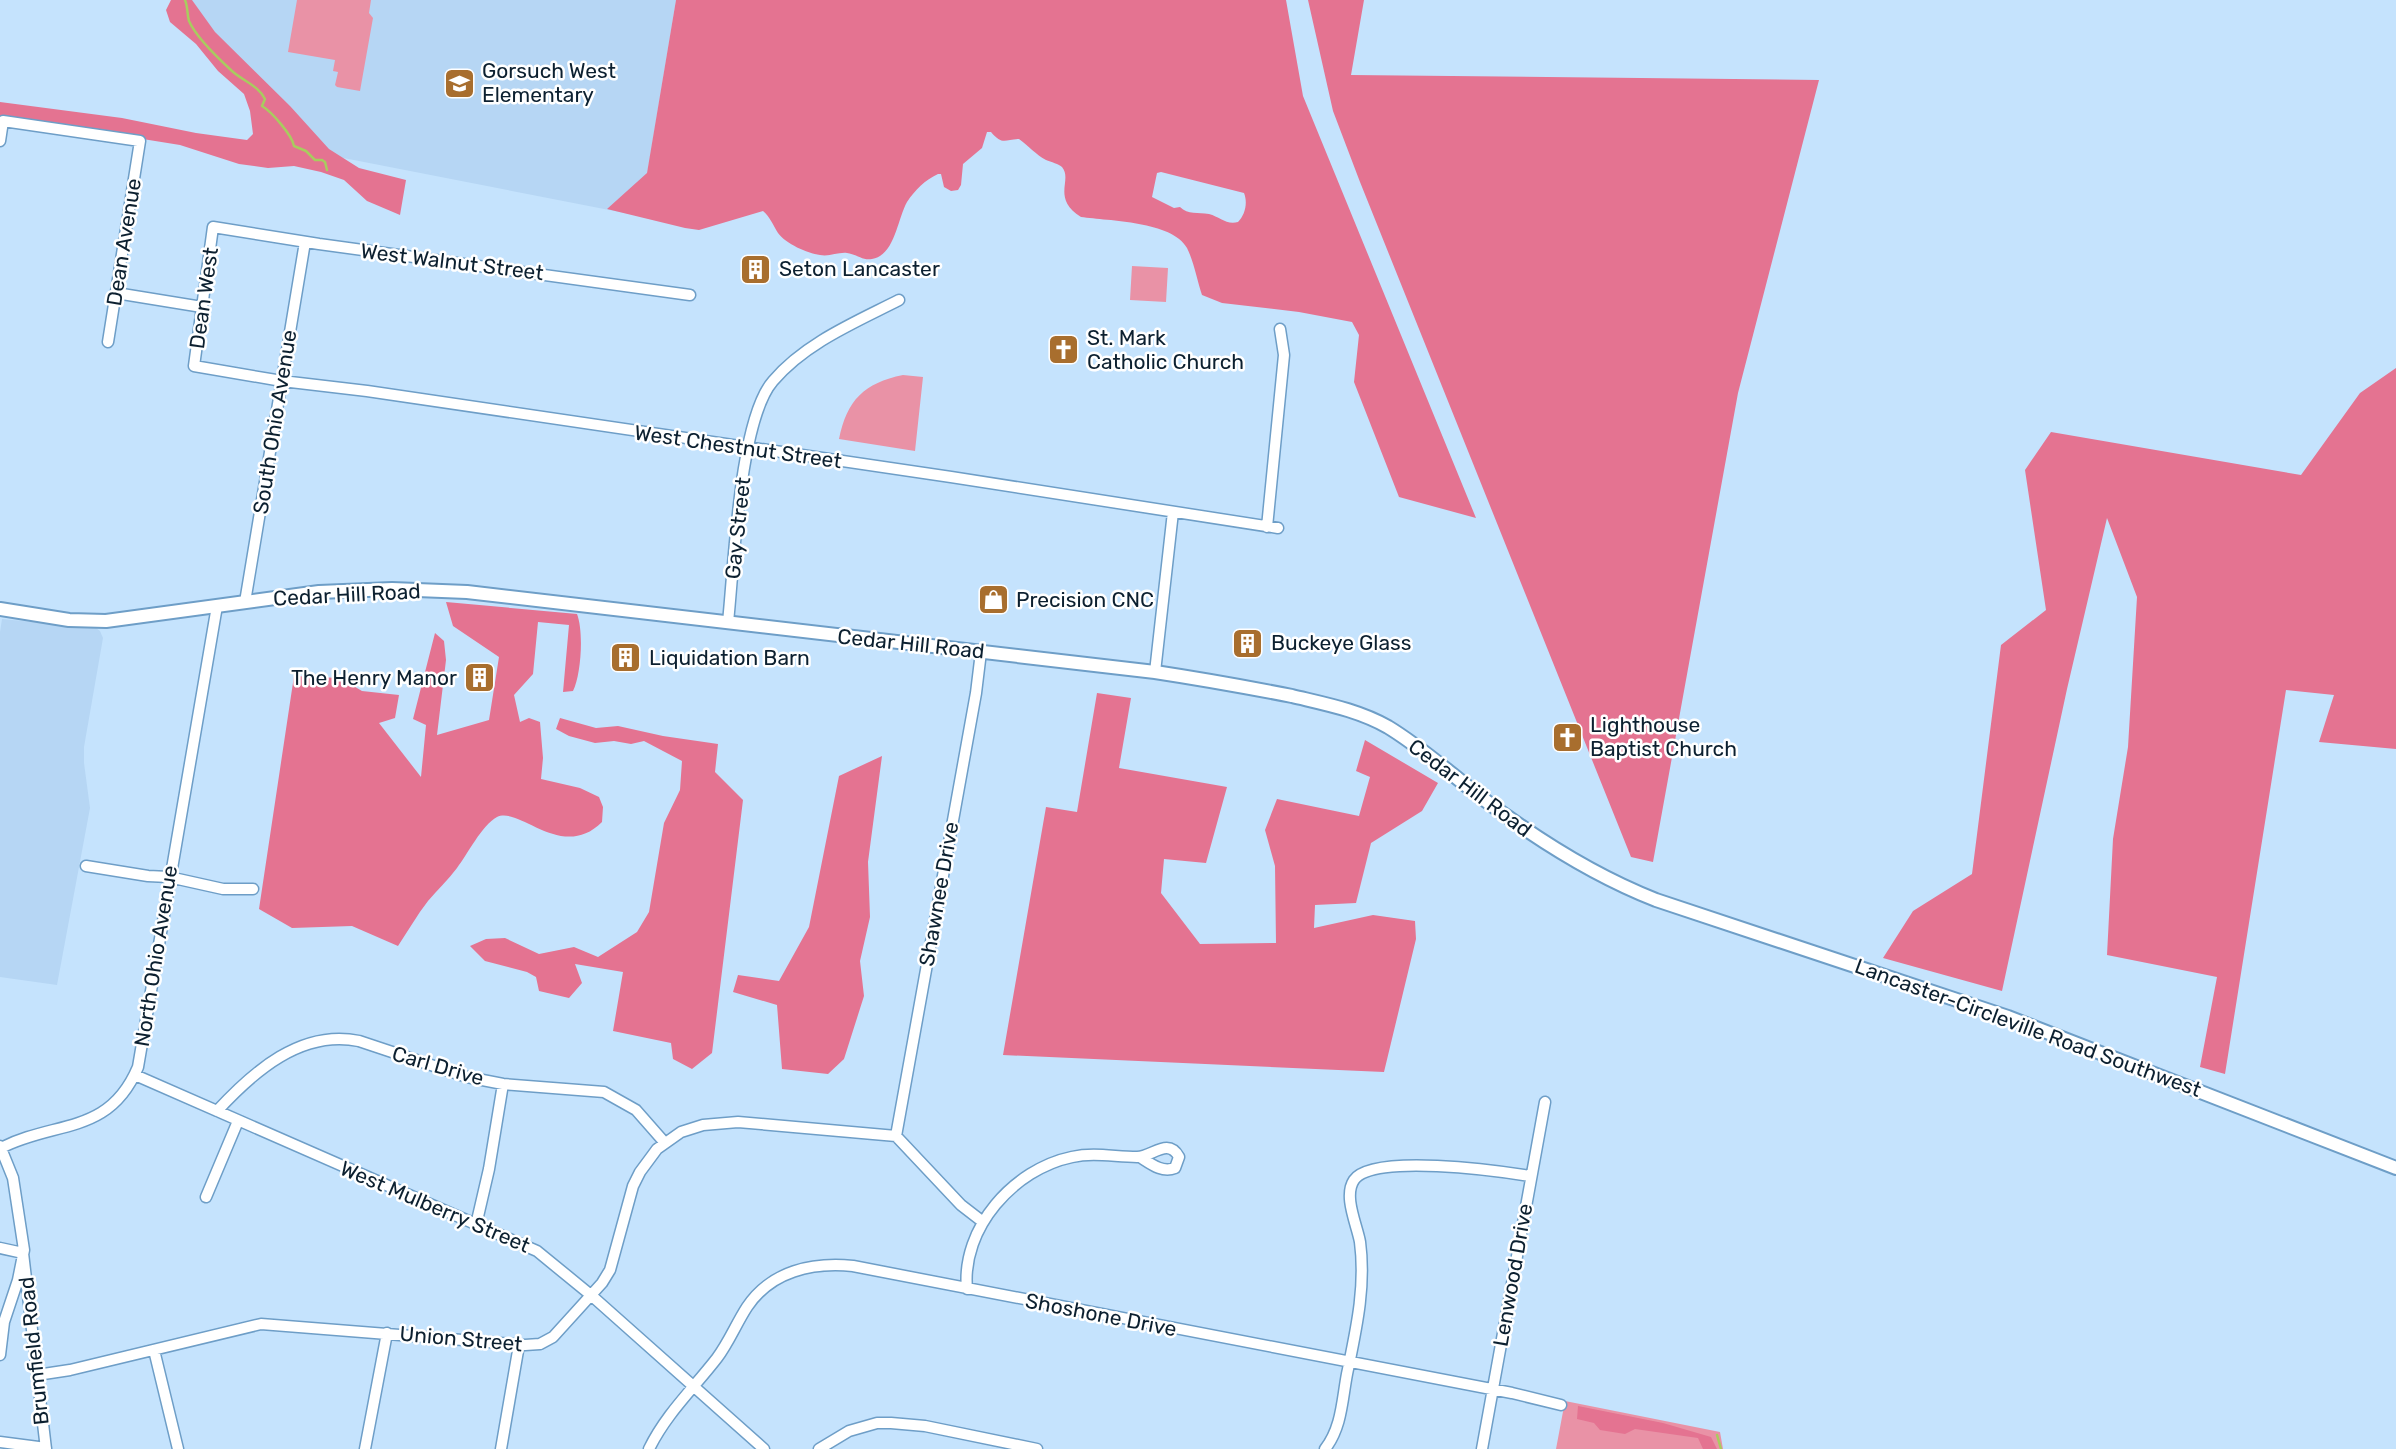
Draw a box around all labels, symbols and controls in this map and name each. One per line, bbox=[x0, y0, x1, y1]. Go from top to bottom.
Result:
place label: Gorsuch West Elementary bbox=[482, 58, 616, 107]
school or university icon: Gorsuch West Elementary bbox=[442, 66, 476, 100]
street label: Dean Avenue bbox=[101, 176, 146, 307]
street label: West Walnut Street bbox=[359, 238, 545, 285]
street label: Dean West bbox=[184, 245, 223, 350]
building icon: Seton Lancaster bbox=[739, 252, 773, 286]
place label: Seton Lancaster bbox=[779, 256, 940, 281]
place label: St. Mark Catholic Church bbox=[1087, 325, 1244, 374]
street label: South Ohio Avenue bbox=[248, 328, 301, 516]
church icon: St. Mark Catholic Church bbox=[1047, 333, 1081, 367]
street label: West Chestnut Street bbox=[633, 420, 843, 473]
street label: Gay Street bbox=[720, 476, 755, 580]
street label: Cedar Hill Road bbox=[273, 578, 421, 611]
shop icon: Precision CNC bbox=[976, 583, 1010, 617]
place label: Precision CNC bbox=[1016, 587, 1154, 612]
street label: Cedar Hill Road bbox=[836, 623, 986, 664]
building icon: Buckeye Glass bbox=[1231, 626, 1265, 660]
place label: Buckeye Glass bbox=[1271, 630, 1411, 655]
building icon: Liquidation Barn bbox=[609, 641, 643, 675]
place label: Liquidation Barn bbox=[649, 645, 810, 670]
building icon: The Henry Manor bbox=[463, 661, 497, 695]
place label: The Henry Manor bbox=[291, 665, 457, 690]
place label: Lighthouse Baptist Church bbox=[1590, 712, 1737, 761]
church icon: Lighthouse Baptist Church bbox=[1550, 720, 1584, 754]
street label: Cedar Hill Road bbox=[1404, 733, 1537, 842]
street label: Shawnee Drive bbox=[914, 820, 964, 968]
street label: North Ohio Avenue bbox=[129, 864, 182, 1048]
street label: Lancaster-Circleville Road Southwest bbox=[1852, 953, 2205, 1102]
street label: Carl Drive bbox=[389, 1041, 487, 1091]
street label: West Mulberry Street bbox=[337, 1155, 534, 1258]
street label: Lenwood Drive bbox=[1488, 1201, 1537, 1348]
street label: Brumfield Road bbox=[13, 1276, 54, 1426]
street label: Shoshone Drive bbox=[1023, 1288, 1179, 1341]
street label: Union Street bbox=[399, 1321, 523, 1356]

